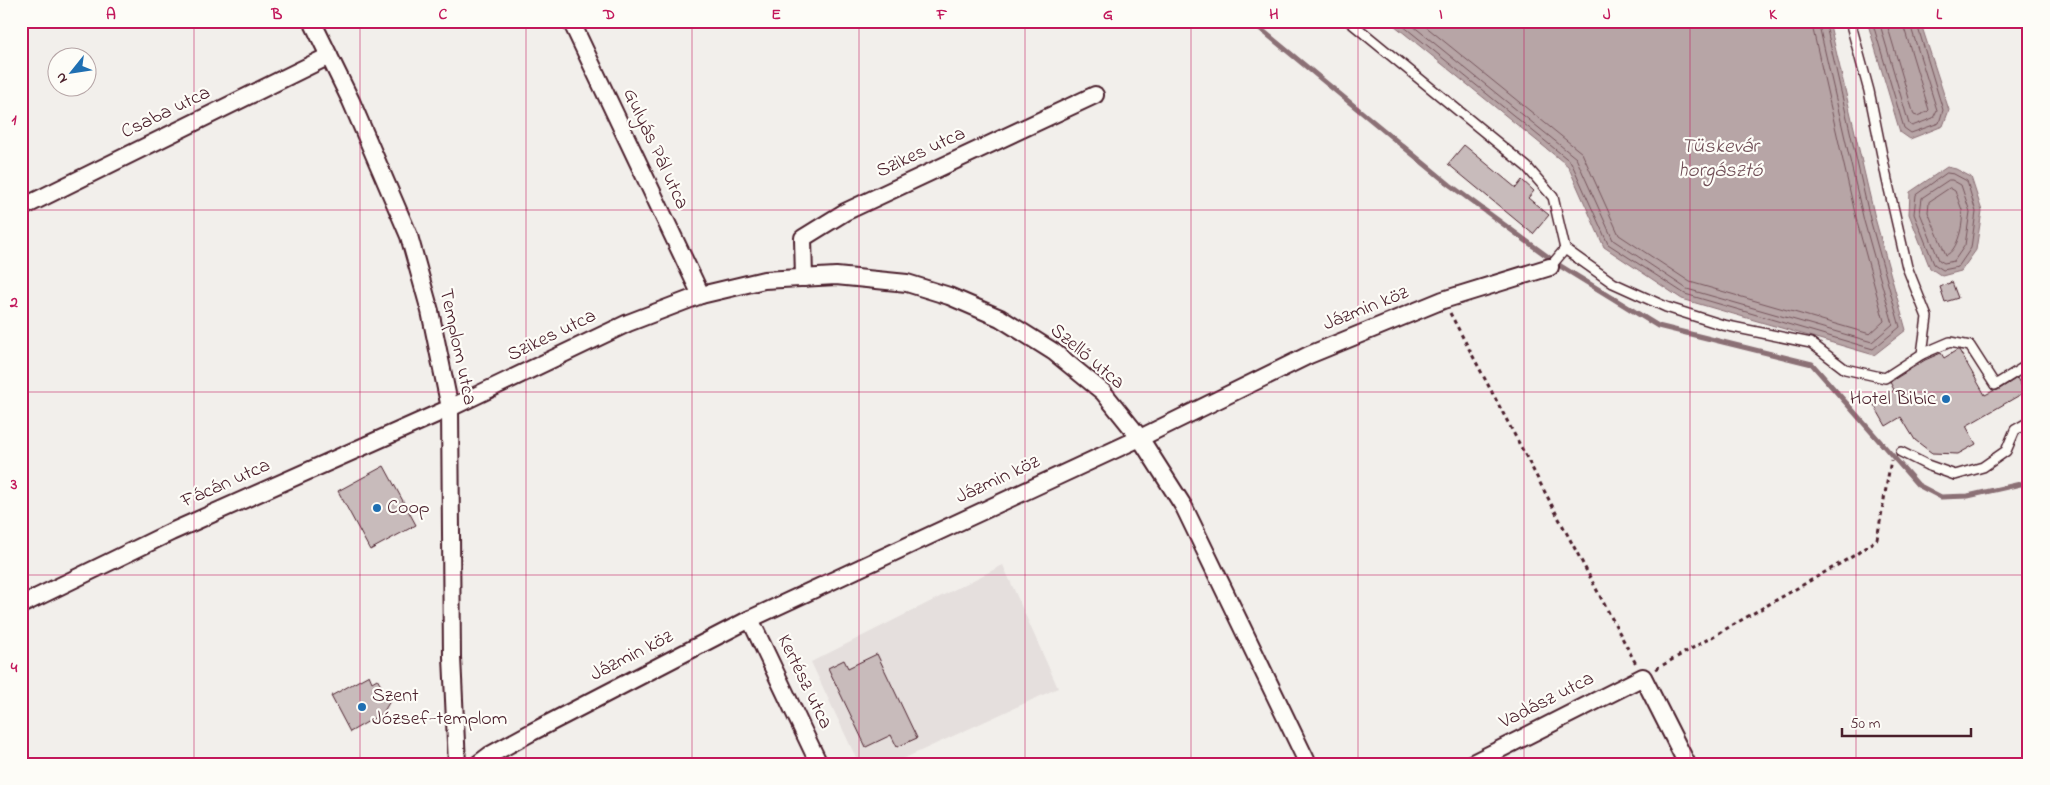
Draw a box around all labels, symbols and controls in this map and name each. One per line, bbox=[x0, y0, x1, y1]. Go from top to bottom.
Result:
text: A bbox=[106, 3, 116, 27]
text: B bbox=[271, 3, 283, 27]
text: C bbox=[439, 3, 448, 27]
text: D bbox=[602, 3, 615, 27]
text: E bbox=[771, 3, 781, 27]
text: F bbox=[936, 3, 948, 27]
text: G bbox=[1103, 3, 1113, 27]
text: H bbox=[1269, 3, 1279, 27]
text: I bbox=[1439, 3, 1443, 27]
text: J bbox=[1603, 3, 1611, 27]
text: K bbox=[1769, 3, 1778, 27]
text: L bbox=[1936, 3, 1943, 27]
north arrow bbox=[48, 48, 98, 98]
text: N bbox=[51, 68, 73, 87]
street label: Csaba utca bbox=[116, 79, 216, 147]
street label: Gulyás Pál utca bbox=[614, 84, 696, 214]
text: 1 bbox=[11, 108, 17, 132]
street label: Szikes utca bbox=[872, 120, 970, 186]
water label: Tüskevár horgásztó bbox=[1678, 132, 1764, 187]
street label: Jázmin köz bbox=[1319, 279, 1414, 339]
street label: Templom utca bbox=[431, 286, 483, 408]
text: 2 bbox=[9, 291, 18, 315]
street label: Szikes utca bbox=[503, 302, 601, 370]
street label: Szellő utca bbox=[1043, 317, 1131, 397]
place label: Hotel Bibic bbox=[1850, 385, 1936, 414]
marker: Hotel Bibic bbox=[1940, 393, 1952, 405]
street label: Jázmin köz bbox=[951, 448, 1045, 512]
street label: Fácán utca bbox=[176, 451, 275, 517]
text: 3 bbox=[10, 473, 18, 497]
place label: Coop bbox=[387, 494, 430, 523]
marker: Coop bbox=[371, 502, 383, 514]
street label: Jázmin köz bbox=[585, 622, 679, 689]
street label: Kertész utca bbox=[769, 630, 839, 734]
text: 4 bbox=[10, 656, 18, 680]
street label: Vadász utca bbox=[1494, 665, 1599, 738]
place label: Szent József-templom bbox=[372, 682, 507, 734]
marker: Szent József-templom bbox=[356, 701, 368, 713]
scale bar bbox=[1842, 705, 1971, 737]
text: 50 m bbox=[1850, 713, 1881, 735]

